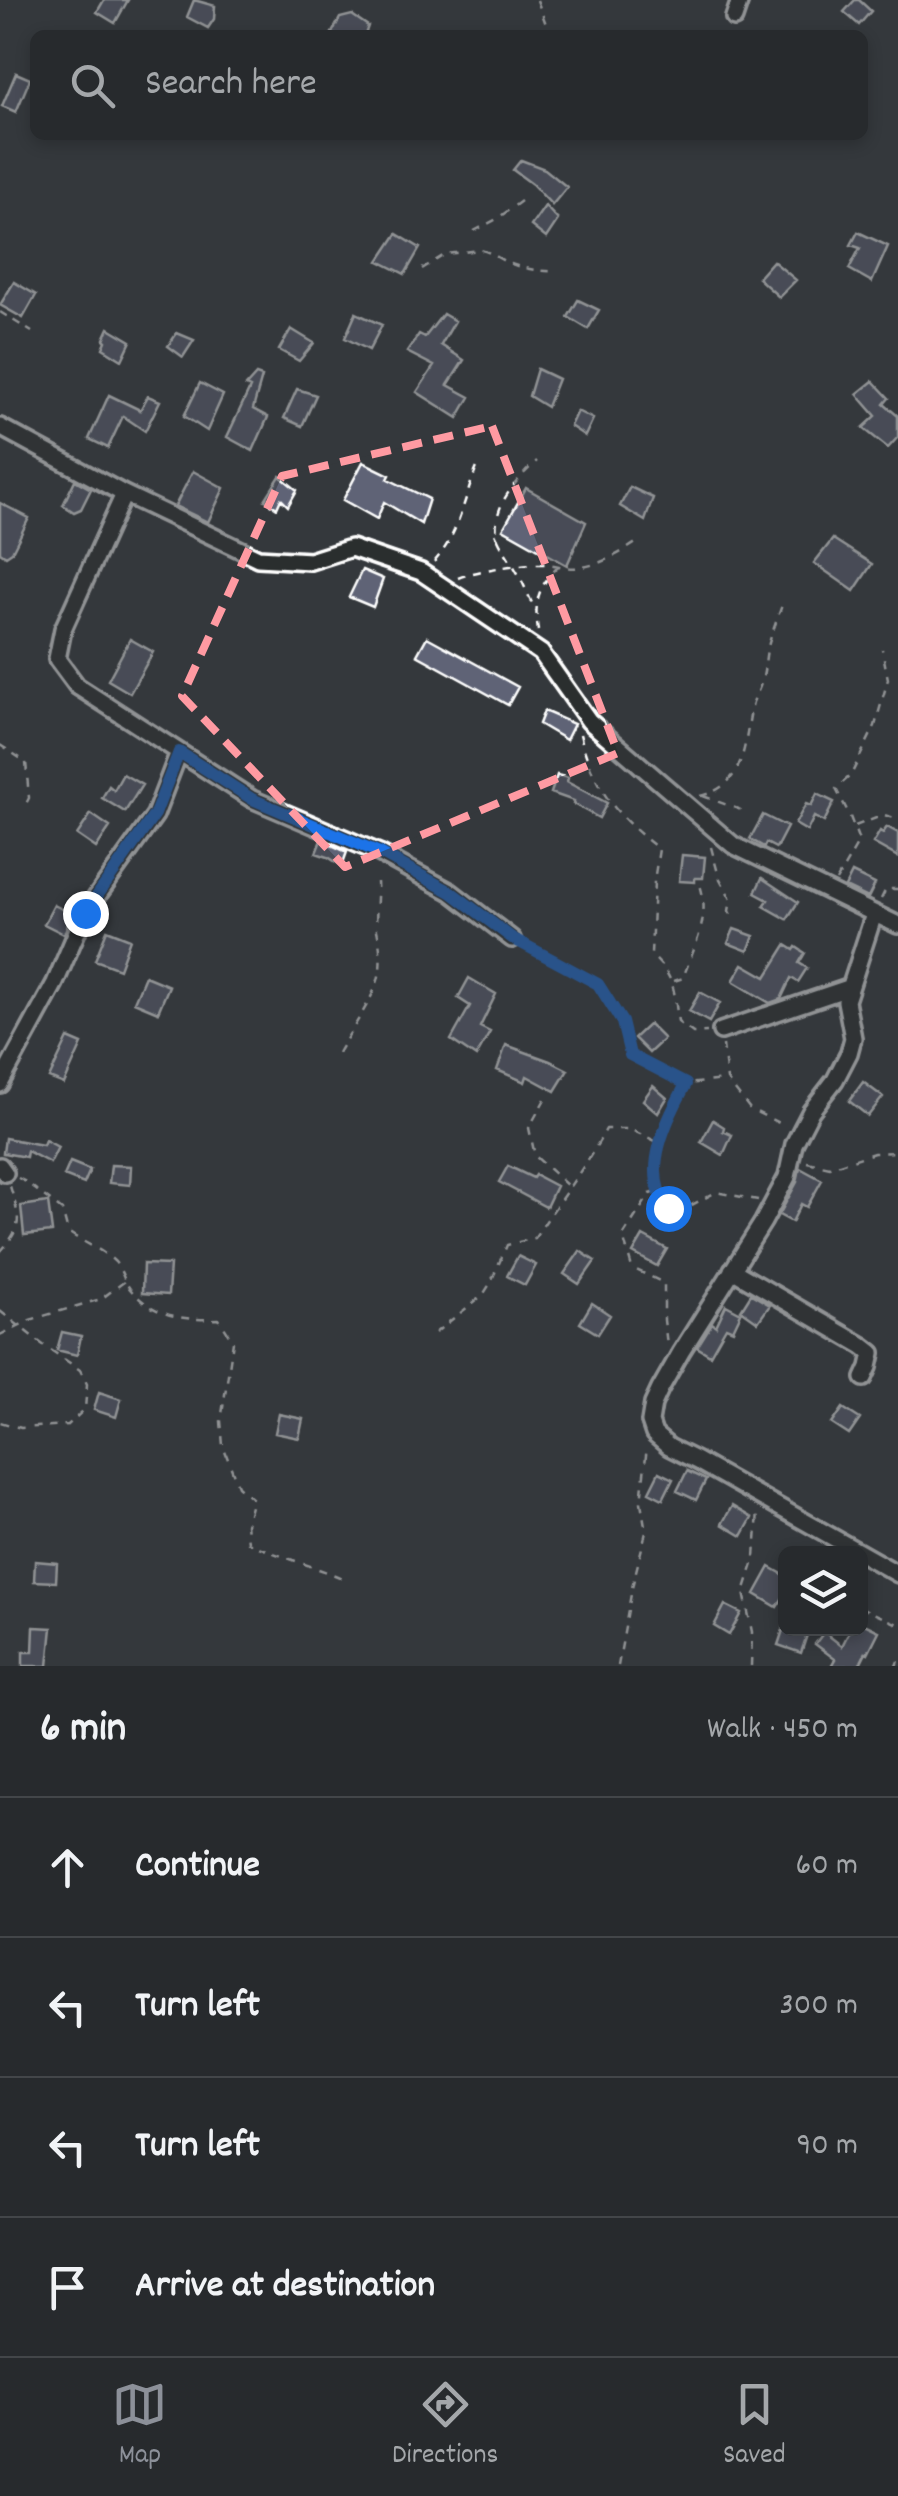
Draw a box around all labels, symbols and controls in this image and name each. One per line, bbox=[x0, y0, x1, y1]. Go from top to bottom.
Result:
search box bbox=[30, 30, 868, 140]
icon: search bbox=[65, 58, 120, 113]
text: Search here bbox=[145, 58, 317, 113]
route end bbox=[63, 891, 109, 937]
route start bbox=[646, 1186, 692, 1232]
map controls bbox=[778, 1546, 868, 1636]
button: layers bbox=[778, 1546, 868, 1636]
text: 6 min bbox=[40, 1701, 126, 1761]
text: Walk · 450 m bbox=[707, 1708, 858, 1754]
icon: ahead bbox=[40, 1840, 95, 1895]
text: Continue bbox=[135, 1840, 260, 1895]
text: 60 m bbox=[796, 1844, 858, 1890]
icon: left bbox=[40, 1980, 95, 2035]
text: Turn left bbox=[135, 1980, 260, 2035]
text: 300 m bbox=[780, 1984, 858, 2030]
icon: left bbox=[40, 2120, 95, 2175]
text: Turn left bbox=[135, 2120, 260, 2175]
text: 90 m bbox=[797, 2124, 858, 2170]
icon: arrive bbox=[40, 2260, 95, 2315]
text: Arrive at destination bbox=[135, 2260, 435, 2315]
tab: Map bbox=[112, 2377, 167, 2477]
tab: Directions bbox=[392, 2377, 498, 2477]
tab: Saved bbox=[723, 2377, 786, 2477]

